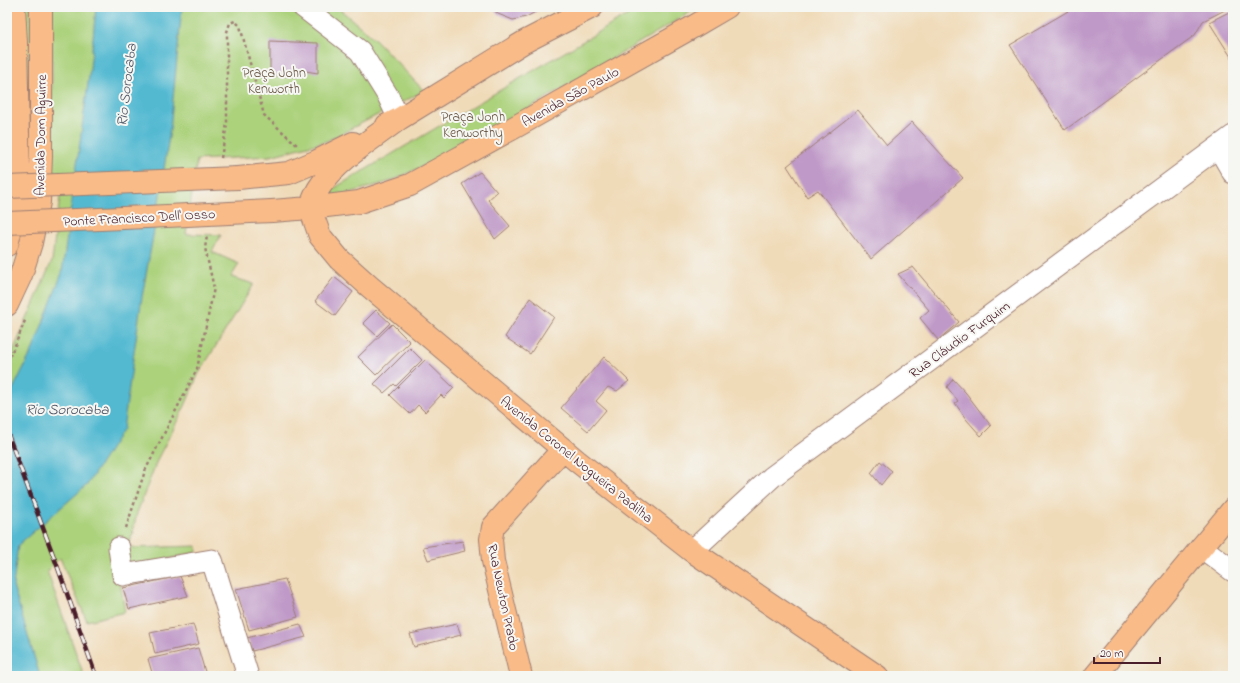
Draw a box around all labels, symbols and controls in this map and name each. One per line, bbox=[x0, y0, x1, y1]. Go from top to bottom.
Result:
water label: Rio Sorocaba bbox=[111, 42, 143, 128]
street label: Avenida São Paulo bbox=[518, 62, 623, 133]
park label: Praça John Kenworth bbox=[242, 63, 306, 100]
street label: Avenida Dom Aguirre bbox=[30, 73, 54, 196]
park label: Praça Jonh Kenworthy bbox=[441, 107, 505, 145]
street label: Ponte Francisco Dell' Osso bbox=[62, 204, 216, 233]
street label: Rua Cláudio Furquim bbox=[905, 296, 1015, 384]
street label: Avenida Coronel Nogueira Padilha bbox=[494, 392, 657, 529]
water label: Rio Sorocaba bbox=[25, 399, 109, 421]
street label: Rua Newton Prado bbox=[481, 542, 524, 652]
scale bar bbox=[1094, 639, 1160, 665]
text: 20 m bbox=[1100, 645, 1123, 663]

